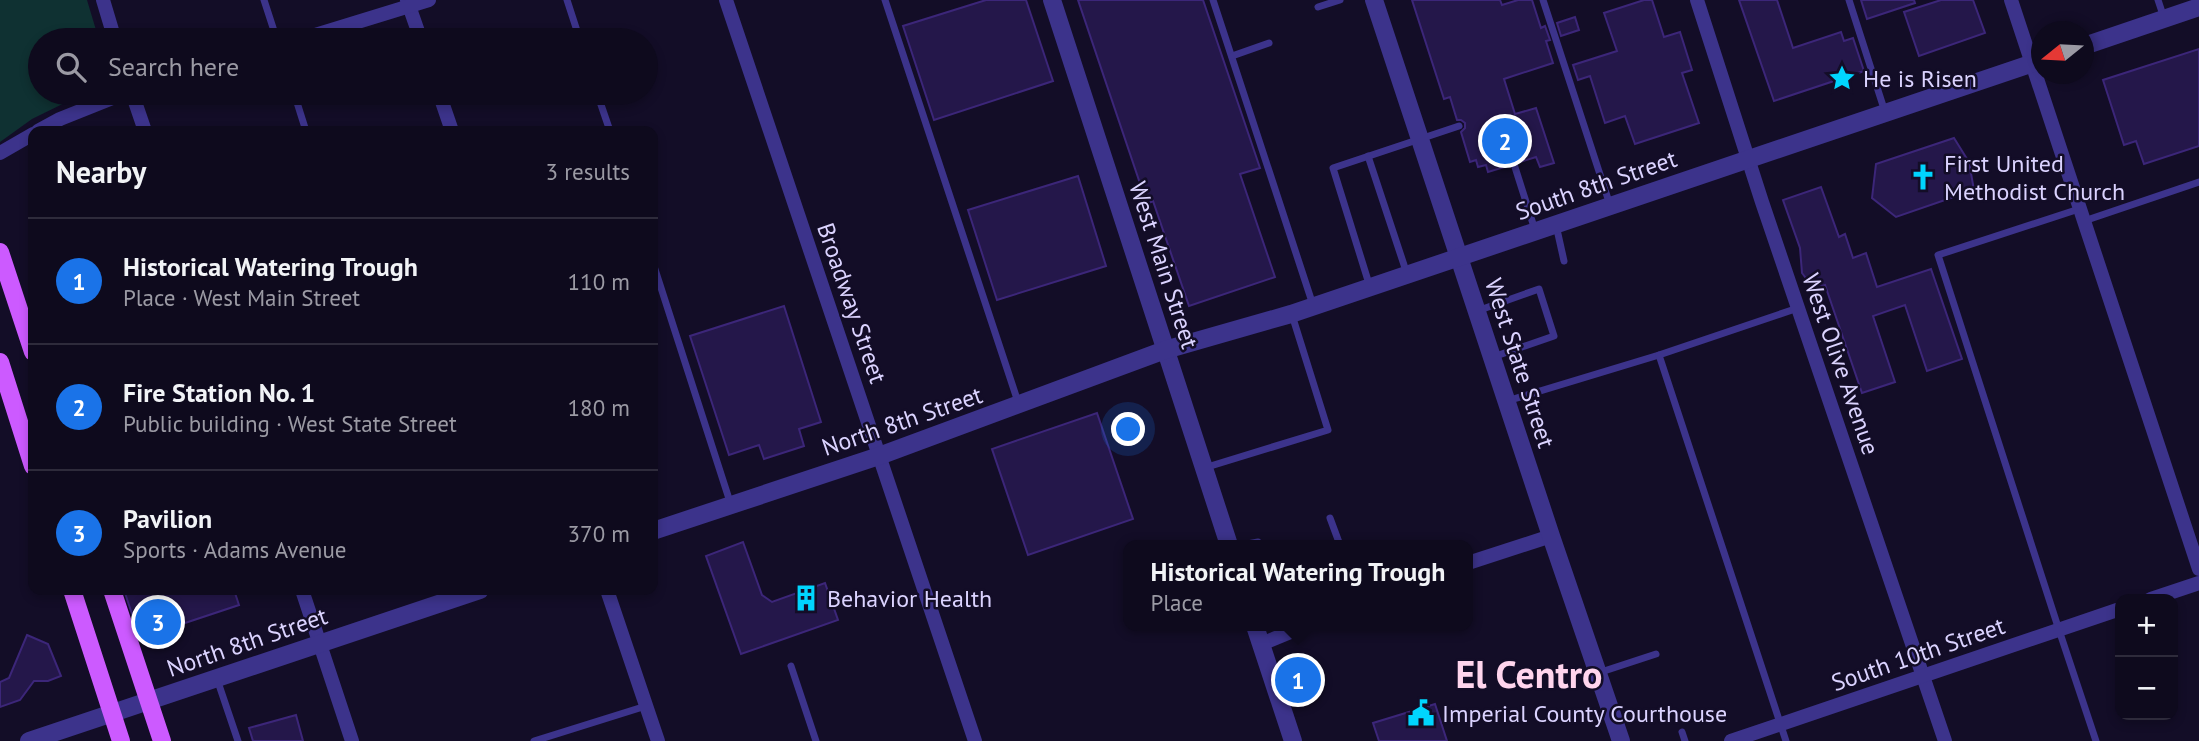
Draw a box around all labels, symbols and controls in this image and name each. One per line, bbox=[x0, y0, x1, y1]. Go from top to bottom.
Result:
north arrow bbox=[2031, 21, 2094, 84]
search box bbox=[28, 28, 658, 105]
icon: search bbox=[52, 48, 90, 86]
text: Search here bbox=[108, 50, 239, 83]
place icon: He is Risen bbox=[1827, 63, 1857, 93]
place label: He is Risen bbox=[1863, 63, 1977, 94]
pin: 2 bbox=[1482, 115, 1528, 167]
street label: South 8th Street bbox=[1511, 143, 1681, 227]
place label: First United Methodist Church bbox=[1944, 148, 2125, 207]
text: Nearby bbox=[56, 152, 146, 191]
text: 3 results bbox=[546, 157, 630, 186]
church icon: First United Methodist Church bbox=[1908, 162, 1938, 192]
street label: West Main Street bbox=[1122, 178, 1206, 352]
street label: Broadway Street bbox=[810, 219, 894, 387]
text: Historical Watering Trough bbox=[123, 250, 418, 283]
text: 1 bbox=[72, 267, 86, 296]
text: 110 m bbox=[568, 267, 630, 296]
street label: West Olive Avenue bbox=[1795, 269, 1887, 459]
street label: West State Street bbox=[1478, 274, 1562, 452]
text: Place · West Main Street bbox=[123, 283, 360, 312]
text: Fire Station No. 1 bbox=[123, 376, 315, 409]
street label: North 8th Street bbox=[818, 379, 986, 463]
text: 2 bbox=[72, 393, 86, 422]
text: 180 m bbox=[568, 393, 630, 422]
text: Public building · West State Street bbox=[123, 409, 457, 438]
your location bbox=[1111, 412, 1145, 446]
text: Pavilion bbox=[123, 502, 212, 535]
text: 3 bbox=[72, 519, 86, 548]
text: 370 m bbox=[568, 519, 630, 548]
text: Sports · Adams Avenue bbox=[123, 535, 347, 564]
popup bbox=[1123, 540, 1473, 631]
text: Historical Watering Trough bbox=[1151, 555, 1445, 588]
building icon: Behavior Health bbox=[791, 583, 821, 613]
place label: Behavior Health bbox=[827, 583, 992, 614]
text: Place bbox=[1151, 588, 1203, 617]
map controls bbox=[2115, 594, 2178, 720]
button: + bbox=[2115, 594, 2178, 657]
pin: 3 bbox=[135, 596, 181, 648]
street label: North 8th Street bbox=[163, 600, 331, 684]
street label: South 10th Street bbox=[1827, 610, 2009, 698]
district label: El Centro bbox=[1455, 649, 1603, 698]
pin: 1 bbox=[1275, 654, 1321, 706]
button: − bbox=[2115, 657, 2178, 720]
public building icon: Imperial County Courthouse bbox=[1406, 698, 1436, 728]
place label: Imperial County Courthouse bbox=[1442, 698, 1727, 729]

